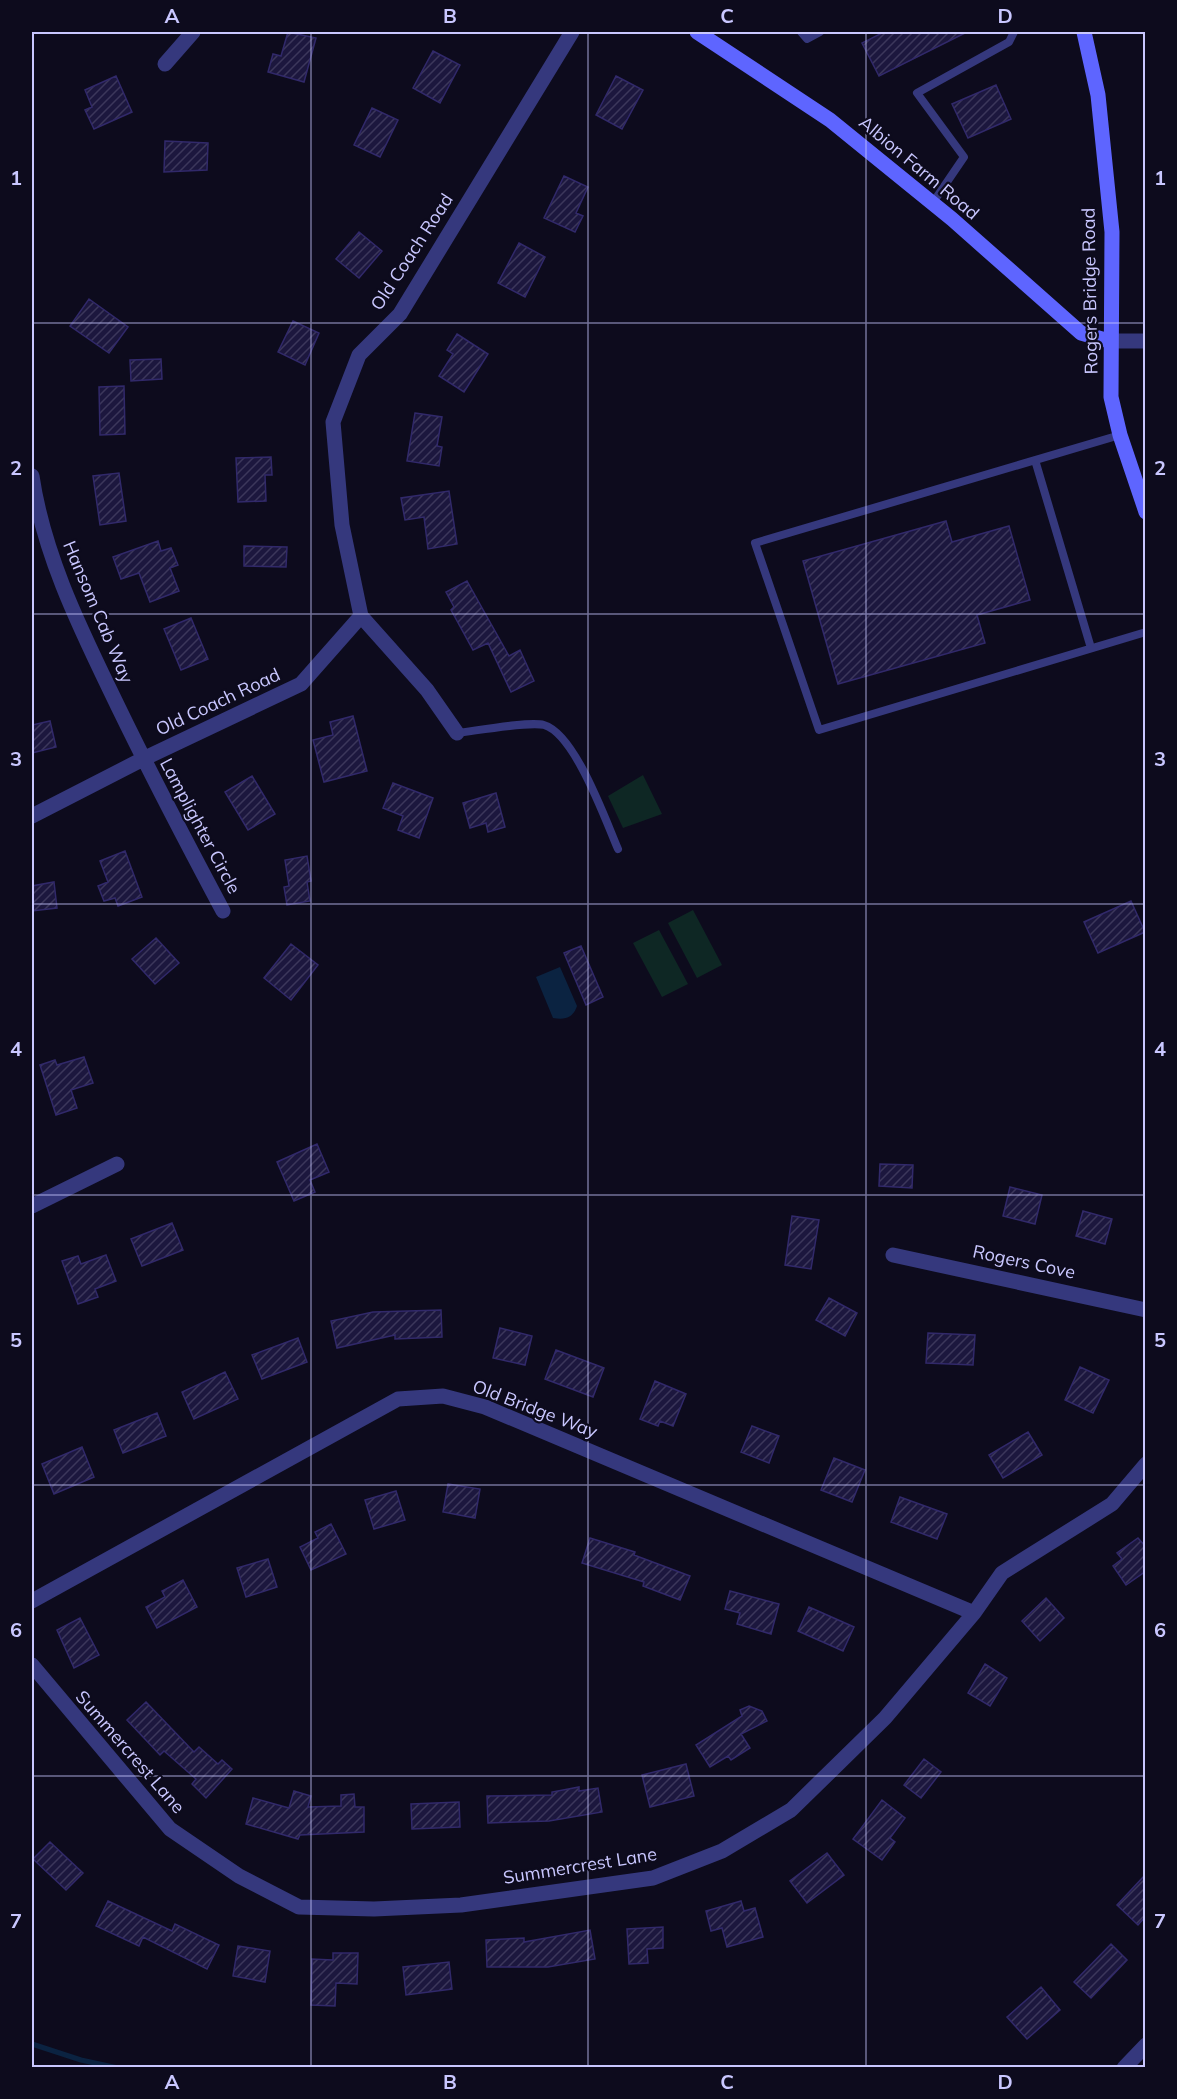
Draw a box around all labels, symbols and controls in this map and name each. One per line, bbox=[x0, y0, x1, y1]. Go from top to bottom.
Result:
text: A bbox=[165, 3, 180, 28]
text: B bbox=[443, 3, 457, 28]
text: C bbox=[720, 3, 734, 28]
text: D bbox=[997, 3, 1013, 28]
street label: Albion Farm Road bbox=[855, 111, 984, 225]
text: 1 bbox=[10, 165, 22, 190]
text: 1 bbox=[1154, 165, 1166, 190]
street label: Old Coach Road bbox=[365, 189, 458, 314]
street label: Rogers Bridge Road bbox=[1077, 208, 1102, 374]
text: 2 bbox=[10, 455, 22, 480]
text: 2 bbox=[1154, 455, 1166, 480]
street label: Hansom Cab Way bbox=[58, 537, 139, 687]
street label: Old Coach Road bbox=[152, 663, 284, 740]
text: 3 bbox=[10, 746, 22, 771]
text: 3 bbox=[1154, 746, 1166, 771]
street label: Lamplighter Circle bbox=[155, 754, 246, 898]
text: 4 bbox=[10, 1036, 22, 1061]
text: 4 bbox=[1154, 1036, 1166, 1061]
street label: Rogers Cove bbox=[971, 1239, 1078, 1284]
text: 5 bbox=[10, 1327, 22, 1352]
text: 5 bbox=[1154, 1327, 1166, 1352]
street label: Old Bridge Way bbox=[469, 1374, 601, 1443]
text: 6 bbox=[10, 1617, 22, 1642]
text: 6 bbox=[1154, 1617, 1166, 1642]
street label: Summercrest Lane bbox=[71, 1686, 190, 1818]
street label: Summercrest Lane bbox=[501, 1842, 658, 1889]
text: 7 bbox=[10, 1908, 22, 1933]
text: 7 bbox=[1154, 1908, 1166, 1933]
text: A bbox=[165, 2069, 180, 2094]
text: B bbox=[443, 2069, 457, 2094]
text: C bbox=[720, 2069, 734, 2094]
text: D bbox=[997, 2069, 1013, 2094]

